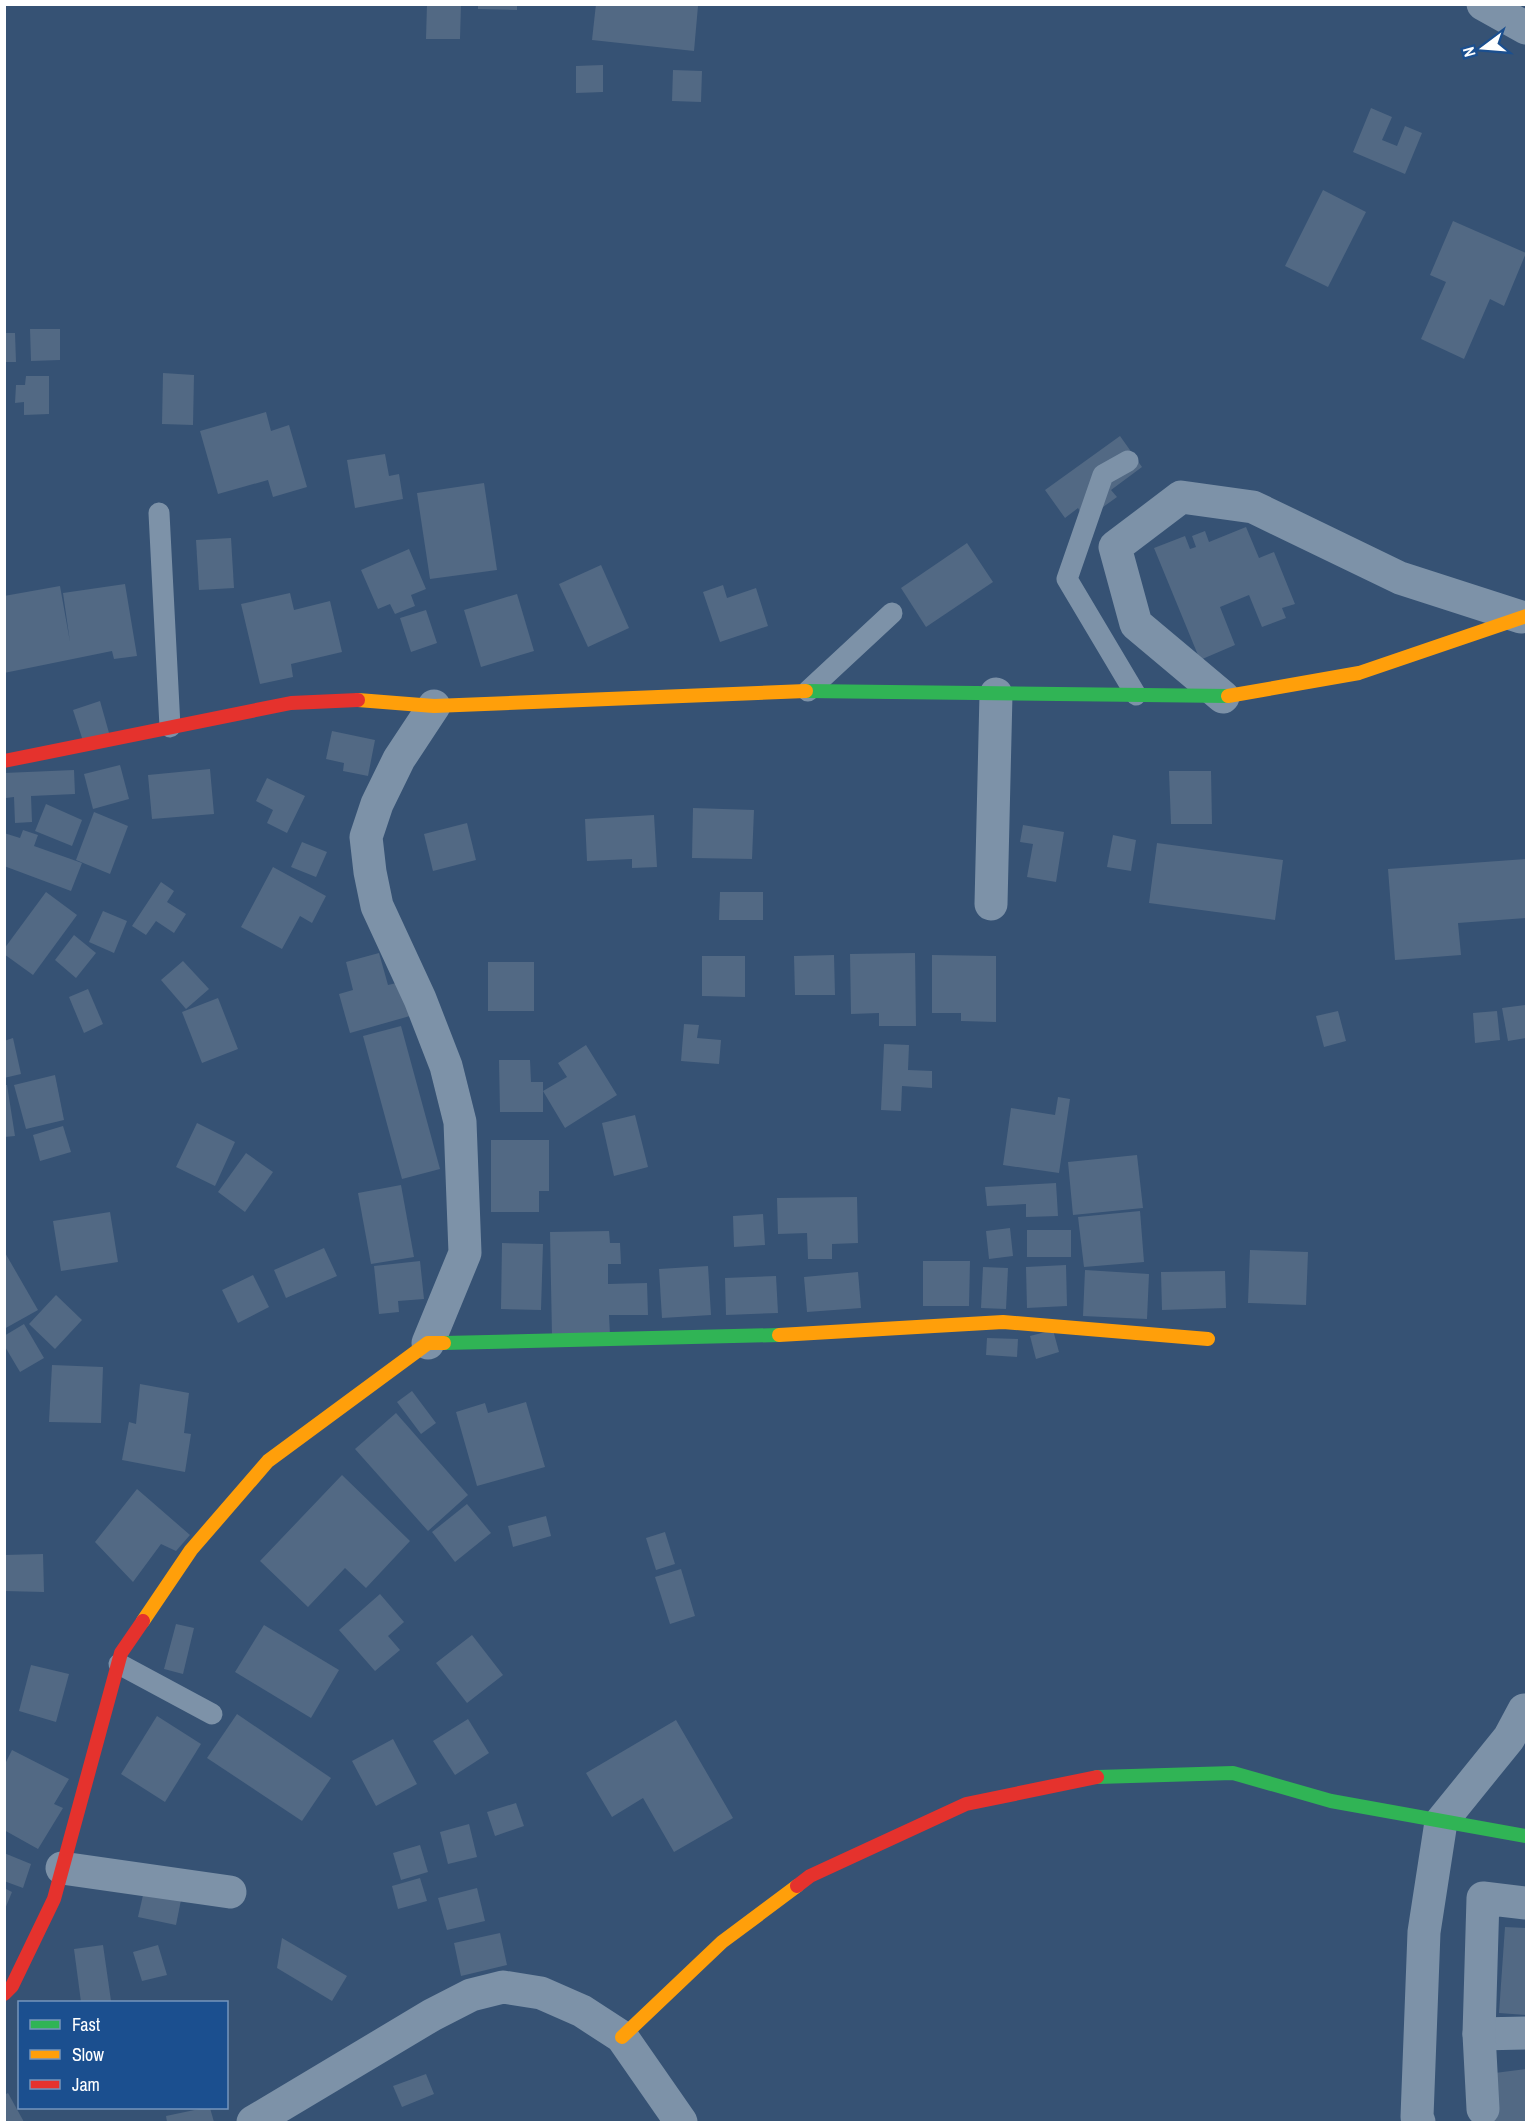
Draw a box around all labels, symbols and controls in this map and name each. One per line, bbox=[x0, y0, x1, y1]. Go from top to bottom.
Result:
north arrow bbox=[1453, 18, 1513, 78]
text: N bbox=[1457, 45, 1480, 60]
legend bbox=[18, 2001, 228, 2109]
text: Fast bbox=[72, 2012, 100, 2037]
text: Slow bbox=[72, 2042, 104, 2067]
text: Jam bbox=[72, 2072, 100, 2097]

